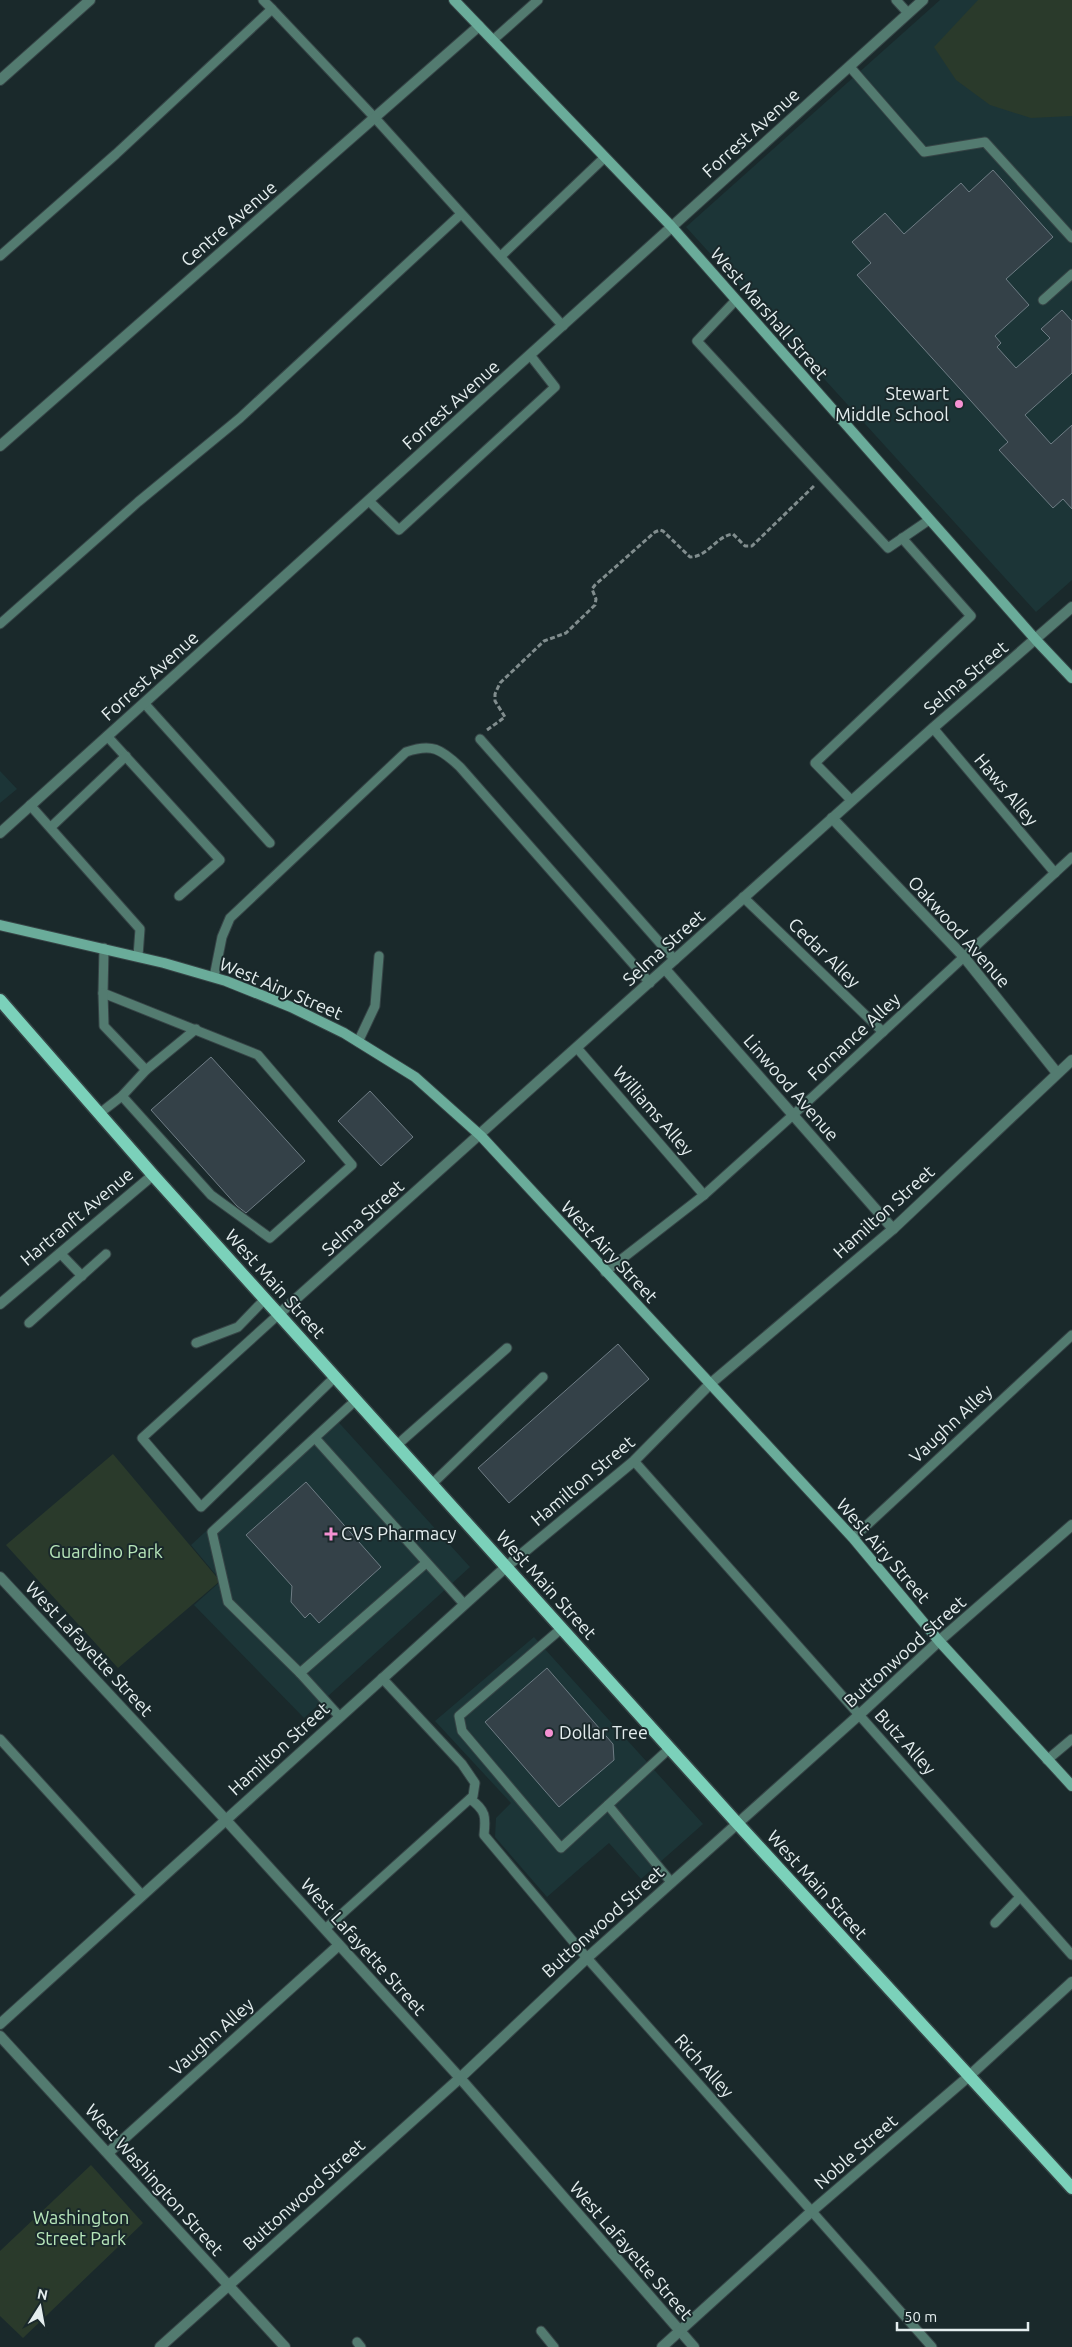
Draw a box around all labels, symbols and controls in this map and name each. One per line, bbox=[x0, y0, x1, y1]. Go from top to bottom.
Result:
street label: Forrest Avenue bbox=[698, 84, 803, 181]
street label: Centre Avenue bbox=[177, 176, 280, 270]
street label: West Marshall Street bbox=[707, 243, 832, 383]
street label: Forrest Avenue bbox=[398, 356, 503, 453]
place label: Stewart Middle School bbox=[835, 383, 949, 424]
marker: Stewart Middle School bbox=[953, 398, 965, 410]
street label: Forrest Avenue bbox=[97, 627, 202, 724]
street label: Selma Street bbox=[919, 636, 1011, 718]
street label: Haws Alley bbox=[971, 749, 1043, 830]
street label: Oakwood Avenue bbox=[905, 872, 1015, 991]
street label: Selma Street bbox=[618, 905, 708, 989]
street label: Cedar Alley bbox=[785, 913, 865, 991]
street label: West Airy Street bbox=[217, 953, 346, 1023]
street label: Fornance Alley bbox=[803, 988, 904, 1084]
street label: Linwood Avenue bbox=[740, 1030, 843, 1145]
street label: Williams Alley bbox=[610, 1062, 698, 1159]
street label: Hamilton Street bbox=[829, 1161, 938, 1262]
street label: Hartranft Avenue bbox=[16, 1163, 137, 1269]
street label: Selma Street bbox=[317, 1175, 407, 1259]
street label: West Airy Street bbox=[558, 1196, 662, 1306]
street label: West Main Street bbox=[222, 1225, 330, 1342]
street label: Vaughn Alley bbox=[905, 1380, 996, 1467]
street label: Hamilton Street bbox=[527, 1431, 638, 1529]
street label: West Airy Street bbox=[833, 1494, 934, 1607]
place label: CVS Pharmacy bbox=[341, 1523, 457, 1543]
street label: West Main Street bbox=[493, 1526, 601, 1643]
marker: CVS Pharmacy bbox=[325, 1528, 337, 1540]
park label: Guardino Park bbox=[49, 1541, 163, 1561]
street label: West Lafayette Street bbox=[22, 1577, 157, 1720]
street label: Buttonwood Street bbox=[839, 1591, 969, 1711]
street label: Hamilton Street bbox=[224, 1698, 333, 1799]
street label: Butz Alley bbox=[871, 1705, 940, 1778]
place label: Dollar Tree bbox=[559, 1722, 648, 1742]
marker: Dollar Tree bbox=[543, 1727, 555, 1739]
street label: West Main Street bbox=[764, 1826, 872, 1943]
street label: Buttonwood Street bbox=[537, 1861, 667, 1981]
street label: West Lafayette Street bbox=[297, 1874, 430, 2019]
street label: Vaughn Alley bbox=[165, 1993, 257, 2079]
street label: Rich Alley bbox=[671, 2030, 739, 2101]
street label: West Washington Street bbox=[82, 2100, 228, 2259]
street label: Noble Street bbox=[810, 2110, 901, 2193]
street label: Buttonwood Street bbox=[238, 2134, 368, 2254]
street label: West Lafayette Street bbox=[566, 2177, 697, 2324]
park label: Washington Street Park bbox=[33, 2207, 129, 2248]
north arrow bbox=[15, 2282, 65, 2332]
text: N bbox=[36, 2285, 49, 2303]
scale bar bbox=[897, 2300, 1028, 2332]
text: 50 m bbox=[904, 2308, 937, 2325]

